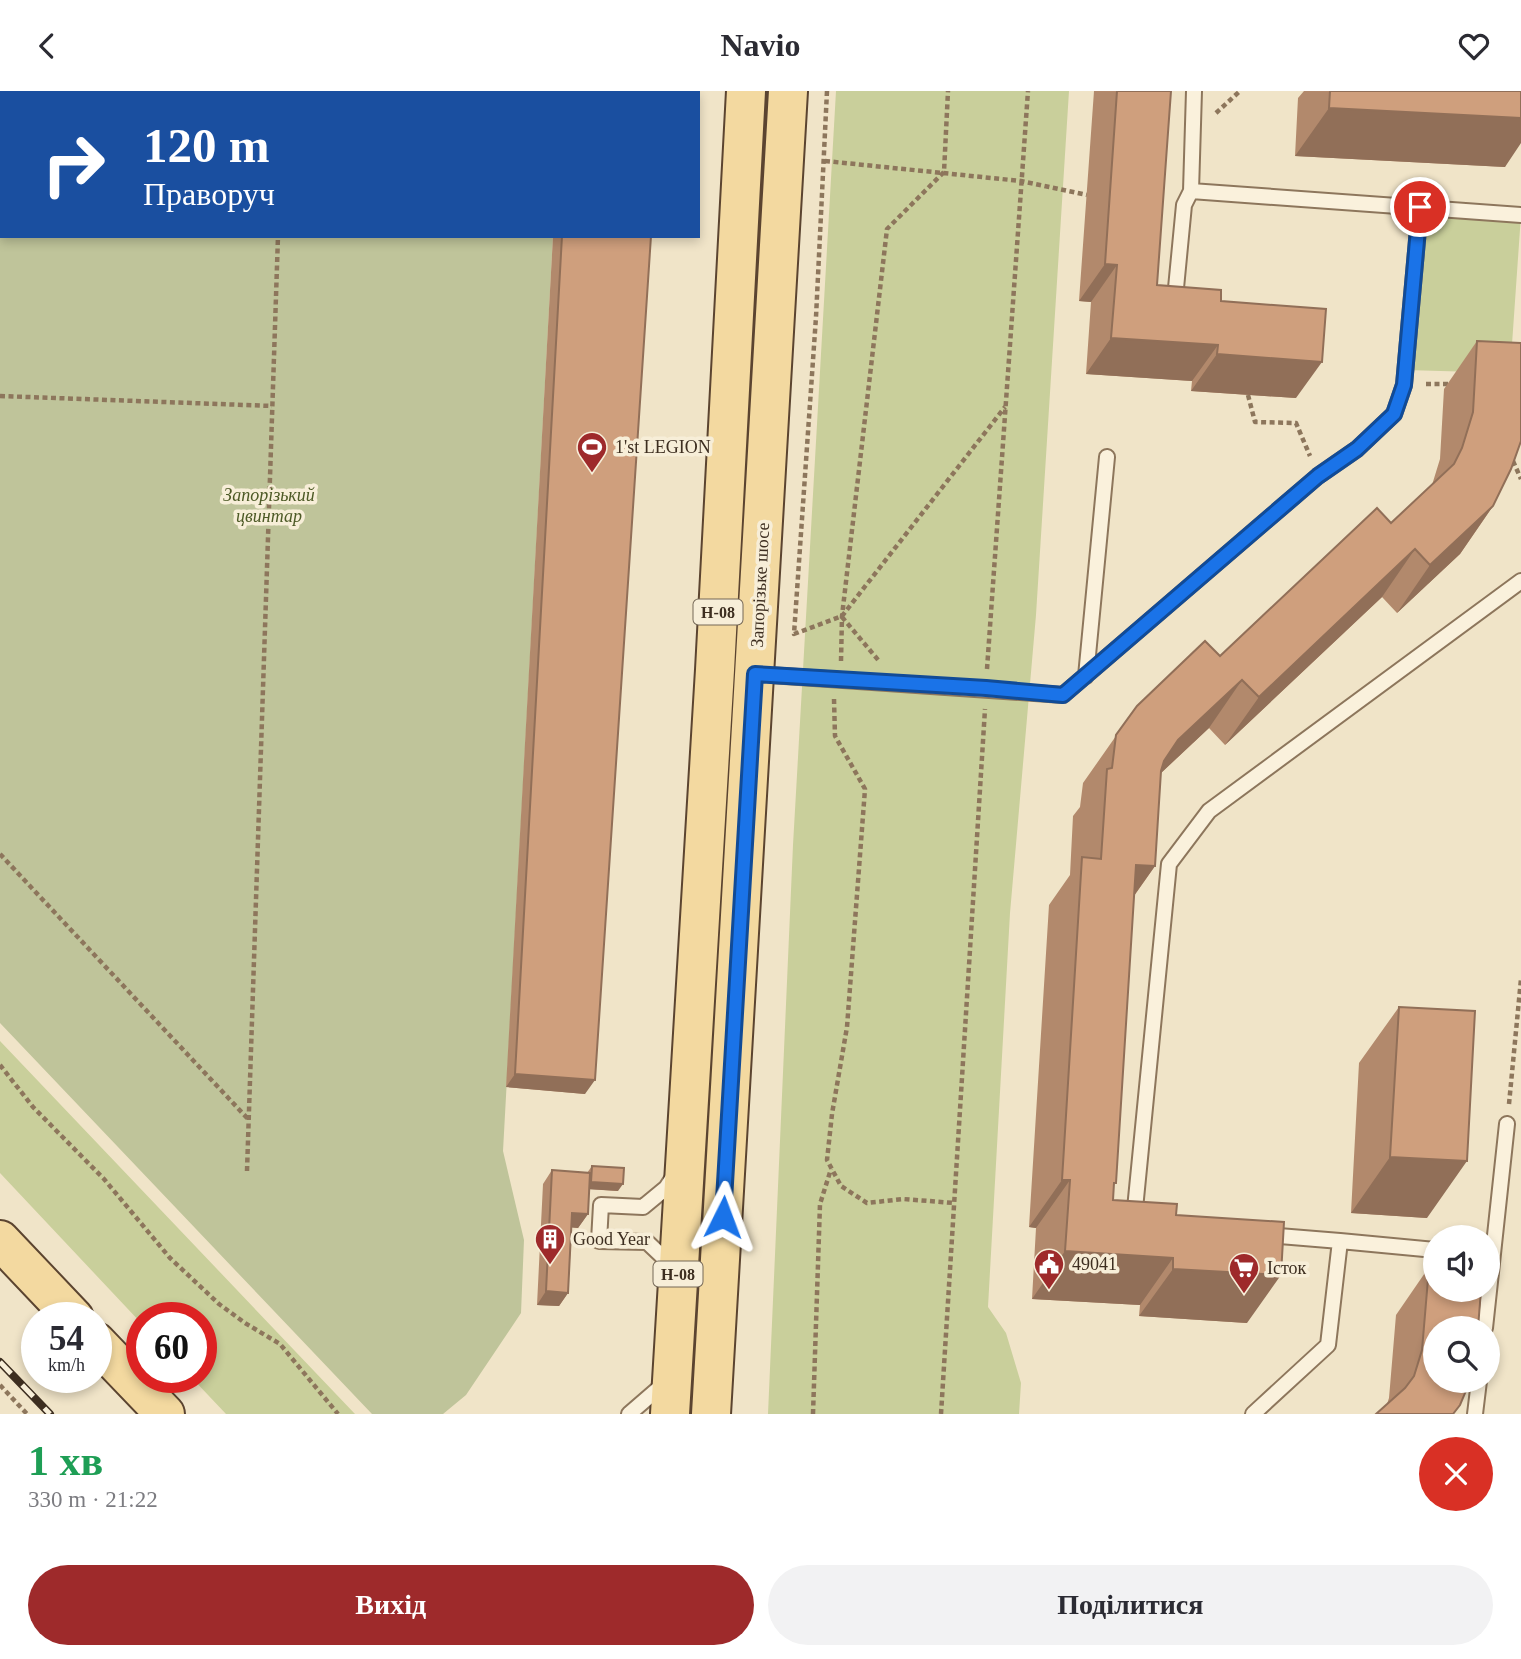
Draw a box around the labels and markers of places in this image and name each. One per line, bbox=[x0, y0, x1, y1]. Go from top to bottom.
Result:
pin bbox=[1390, 177, 1450, 237]
sports icon: 1'st LEGION bbox=[575, 430, 609, 474]
place label: 1'st LEGION bbox=[615, 437, 711, 457]
building icon: Good Year bbox=[533, 1222, 567, 1266]
place label: Good Year bbox=[573, 1229, 650, 1249]
public building icon: 49041 bbox=[1032, 1247, 1066, 1291]
supermarket icon: Істок bbox=[1227, 1251, 1261, 1295]
place label: 49041 bbox=[1072, 1254, 1117, 1274]
place label: Істок bbox=[1267, 1258, 1307, 1278]

